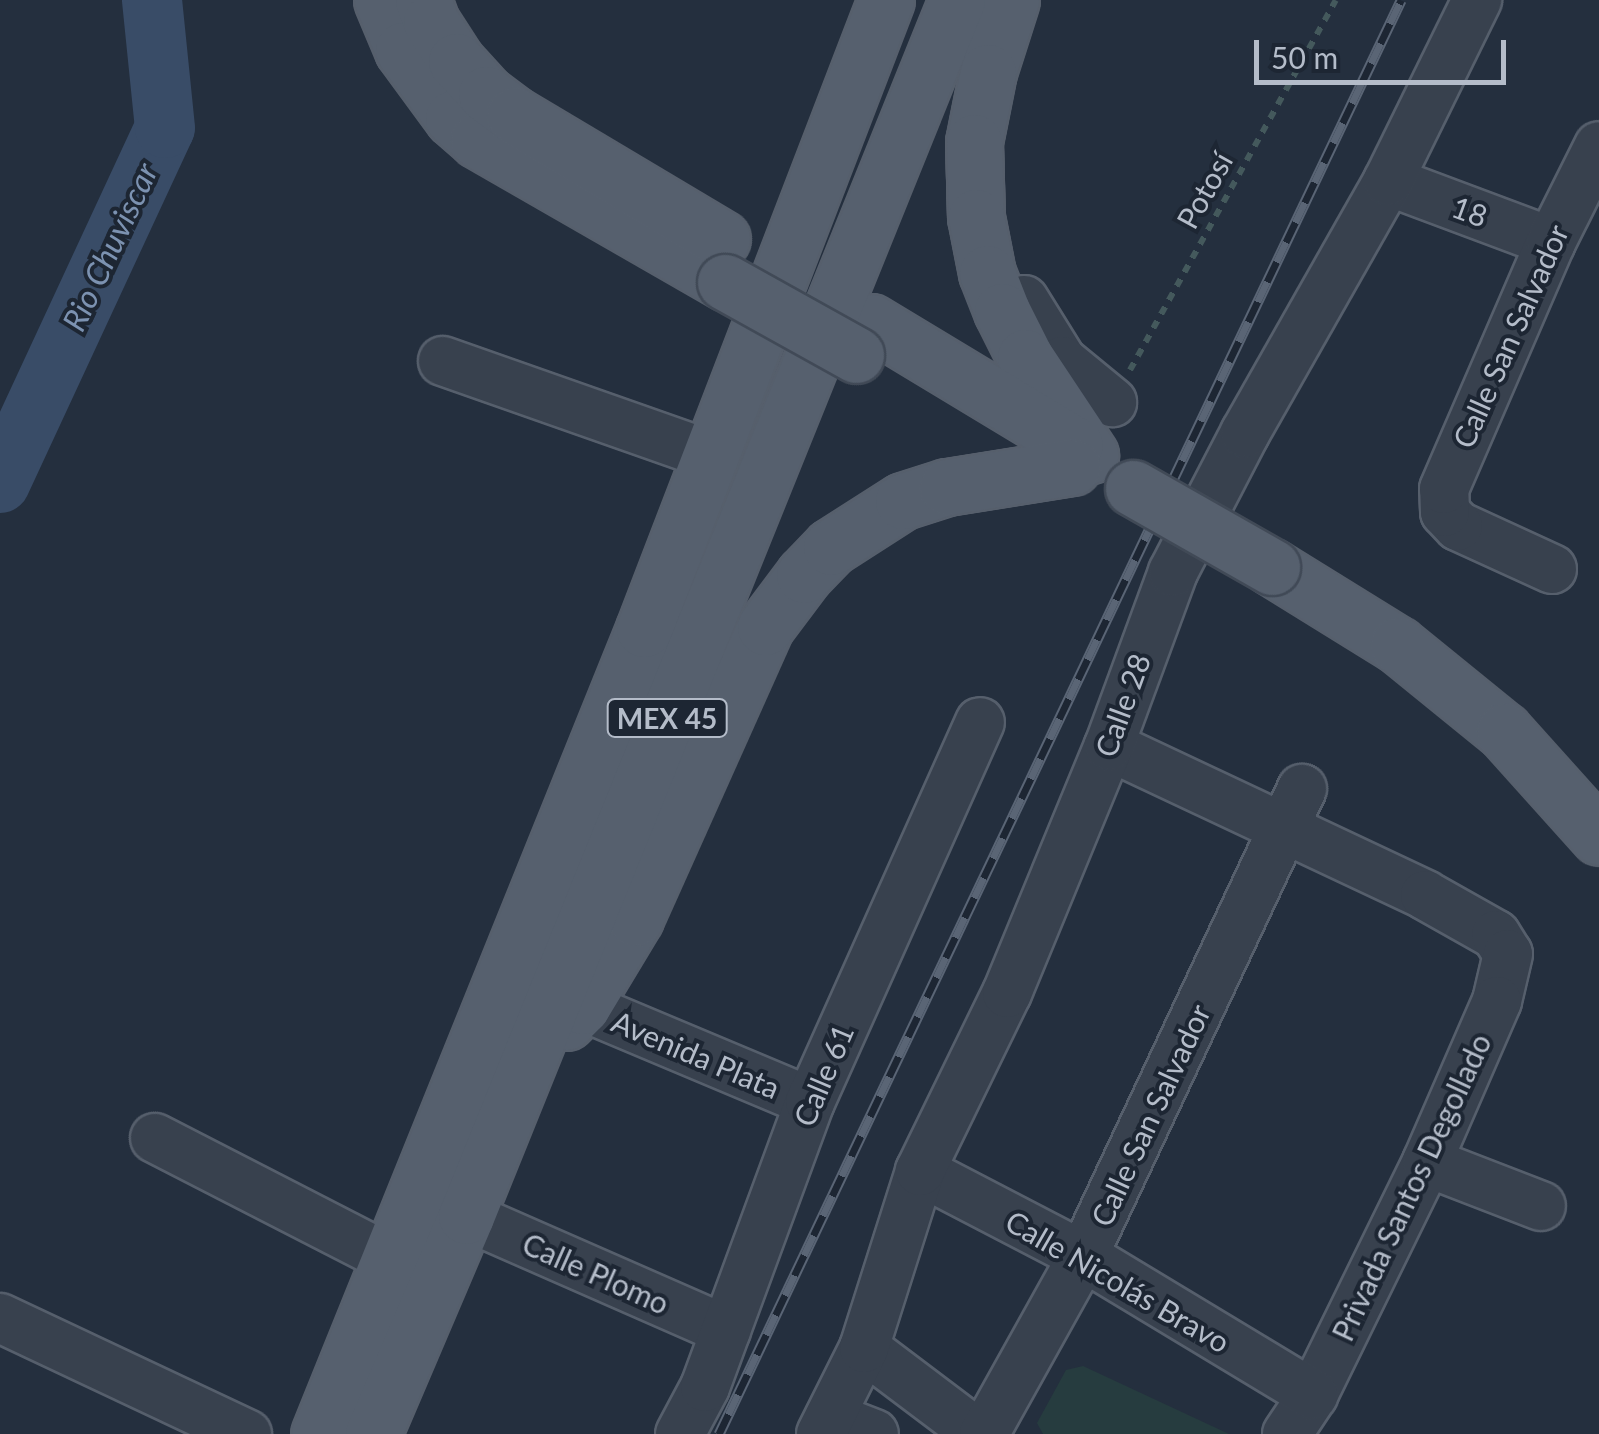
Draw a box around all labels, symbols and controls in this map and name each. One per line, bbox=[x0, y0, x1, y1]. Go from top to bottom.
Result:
scale bar bbox=[1259, 20, 1512, 82]
text: 50 m bbox=[1271, 39, 1338, 75]
street label: Potosí bbox=[1168, 145, 1240, 235]
water label: Rio Chuviscar bbox=[54, 157, 166, 337]
street label: 18 bbox=[1447, 188, 1493, 234]
street label: Calle San Salvador bbox=[1445, 219, 1575, 453]
street label: Calle 28 bbox=[1087, 648, 1157, 762]
road number: MEX 45 bbox=[604, 695, 730, 741]
street label: Calle San Salvador bbox=[1083, 998, 1217, 1232]
street label: Avenida Plata bbox=[607, 1003, 785, 1105]
street label: Calle 61 bbox=[785, 1019, 861, 1131]
street label: Privada Santos Degollado bbox=[1324, 1028, 1498, 1346]
street label: Calle Nicolás Bravo bbox=[1000, 1202, 1236, 1360]
street label: Calle Plomo bbox=[517, 1225, 675, 1321]

